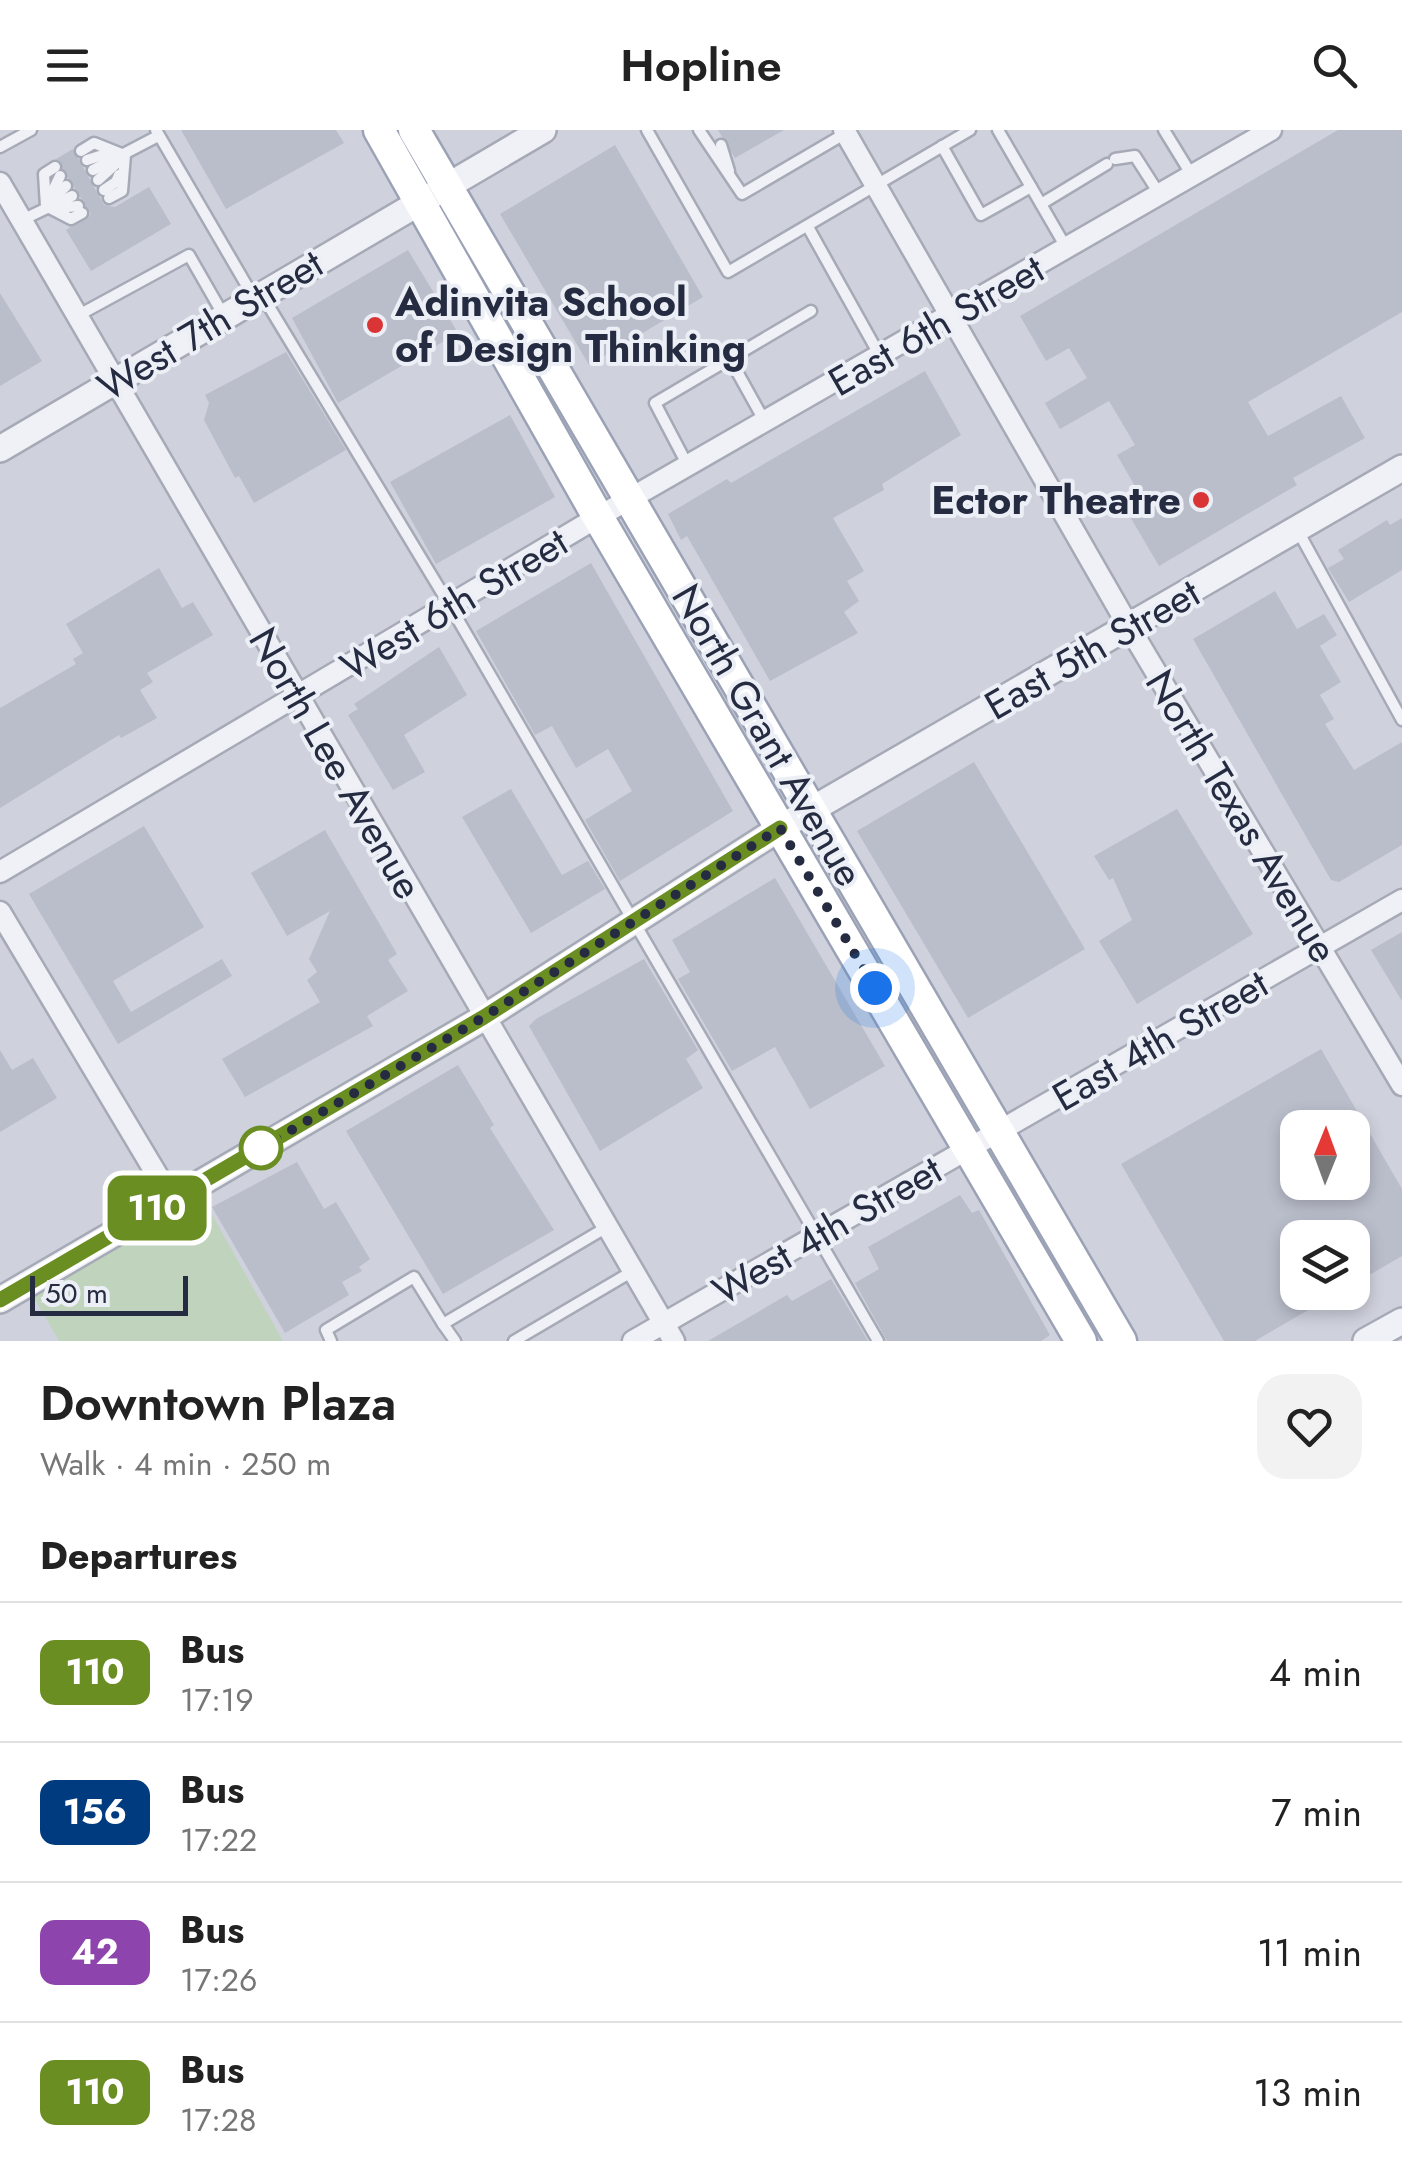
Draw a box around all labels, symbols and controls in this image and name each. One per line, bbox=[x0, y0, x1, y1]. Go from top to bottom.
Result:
text: Hopline bbox=[620, 33, 782, 98]
icon: menu bbox=[40, 38, 95, 93]
icon: search bbox=[1307, 38, 1362, 93]
street label: West 7th Street bbox=[86, 235, 334, 415]
street label: East 6th Street bbox=[818, 240, 1055, 410]
place label: Adinvita School of Design Thinking bbox=[394, 273, 746, 377]
marker: Adinvita School of Design Thinking bbox=[364, 314, 386, 336]
place label: Ector Theatre bbox=[931, 471, 1181, 529]
marker: Ector Theatre bbox=[1190, 489, 1212, 511]
street label: West 6th Street bbox=[329, 513, 579, 695]
street label: East 5th Street bbox=[974, 564, 1211, 734]
street label: North Grant Avenue bbox=[658, 573, 878, 897]
street label: North Lee Avenue bbox=[235, 616, 437, 910]
street label: North Texas Avenue bbox=[1132, 659, 1352, 973]
street label: East 4th Street bbox=[1041, 955, 1279, 1125]
your location bbox=[850, 963, 900, 1013]
north arrow bbox=[1280, 1110, 1370, 1200]
map controls bbox=[1280, 1110, 1370, 1310]
unlabelled marker bbox=[240, 1127, 282, 1169]
street label: West 4th Street bbox=[702, 1141, 953, 1319]
line badge: 110 bbox=[100, 1176, 214, 1240]
text: 110 bbox=[128, 1183, 186, 1233]
button: layers bbox=[1280, 1220, 1370, 1310]
scale bar bbox=[30, 1271, 188, 1316]
text: 50 m bbox=[45, 1273, 108, 1314]
text: Downtown Plaza bbox=[40, 1369, 396, 1438]
button: heart bbox=[1257, 1374, 1362, 1479]
text: Walk · 4 min · 250 m bbox=[40, 1441, 331, 1487]
text: Departures bbox=[40, 1528, 237, 1583]
text: Bus bbox=[180, 1622, 244, 1677]
text: 4 min bbox=[1269, 1645, 1362, 1700]
text: 110 bbox=[66, 1647, 124, 1697]
text: 17:19 bbox=[180, 1677, 254, 1723]
text: Bus bbox=[180, 1762, 244, 1817]
text: 7 min bbox=[1271, 1785, 1362, 1840]
text: 156 bbox=[63, 1787, 127, 1837]
text: 17:22 bbox=[180, 1817, 257, 1863]
text: Bus bbox=[180, 1902, 244, 1957]
text: 11 min bbox=[1257, 1925, 1362, 1980]
text: 42 bbox=[71, 1927, 119, 1977]
text: 17:26 bbox=[180, 1957, 257, 2003]
text: Bus bbox=[180, 2042, 244, 2097]
text: 13 min bbox=[1253, 2065, 1362, 2120]
text: 110 bbox=[66, 2067, 124, 2117]
text: 17:28 bbox=[180, 2097, 256, 2143]

